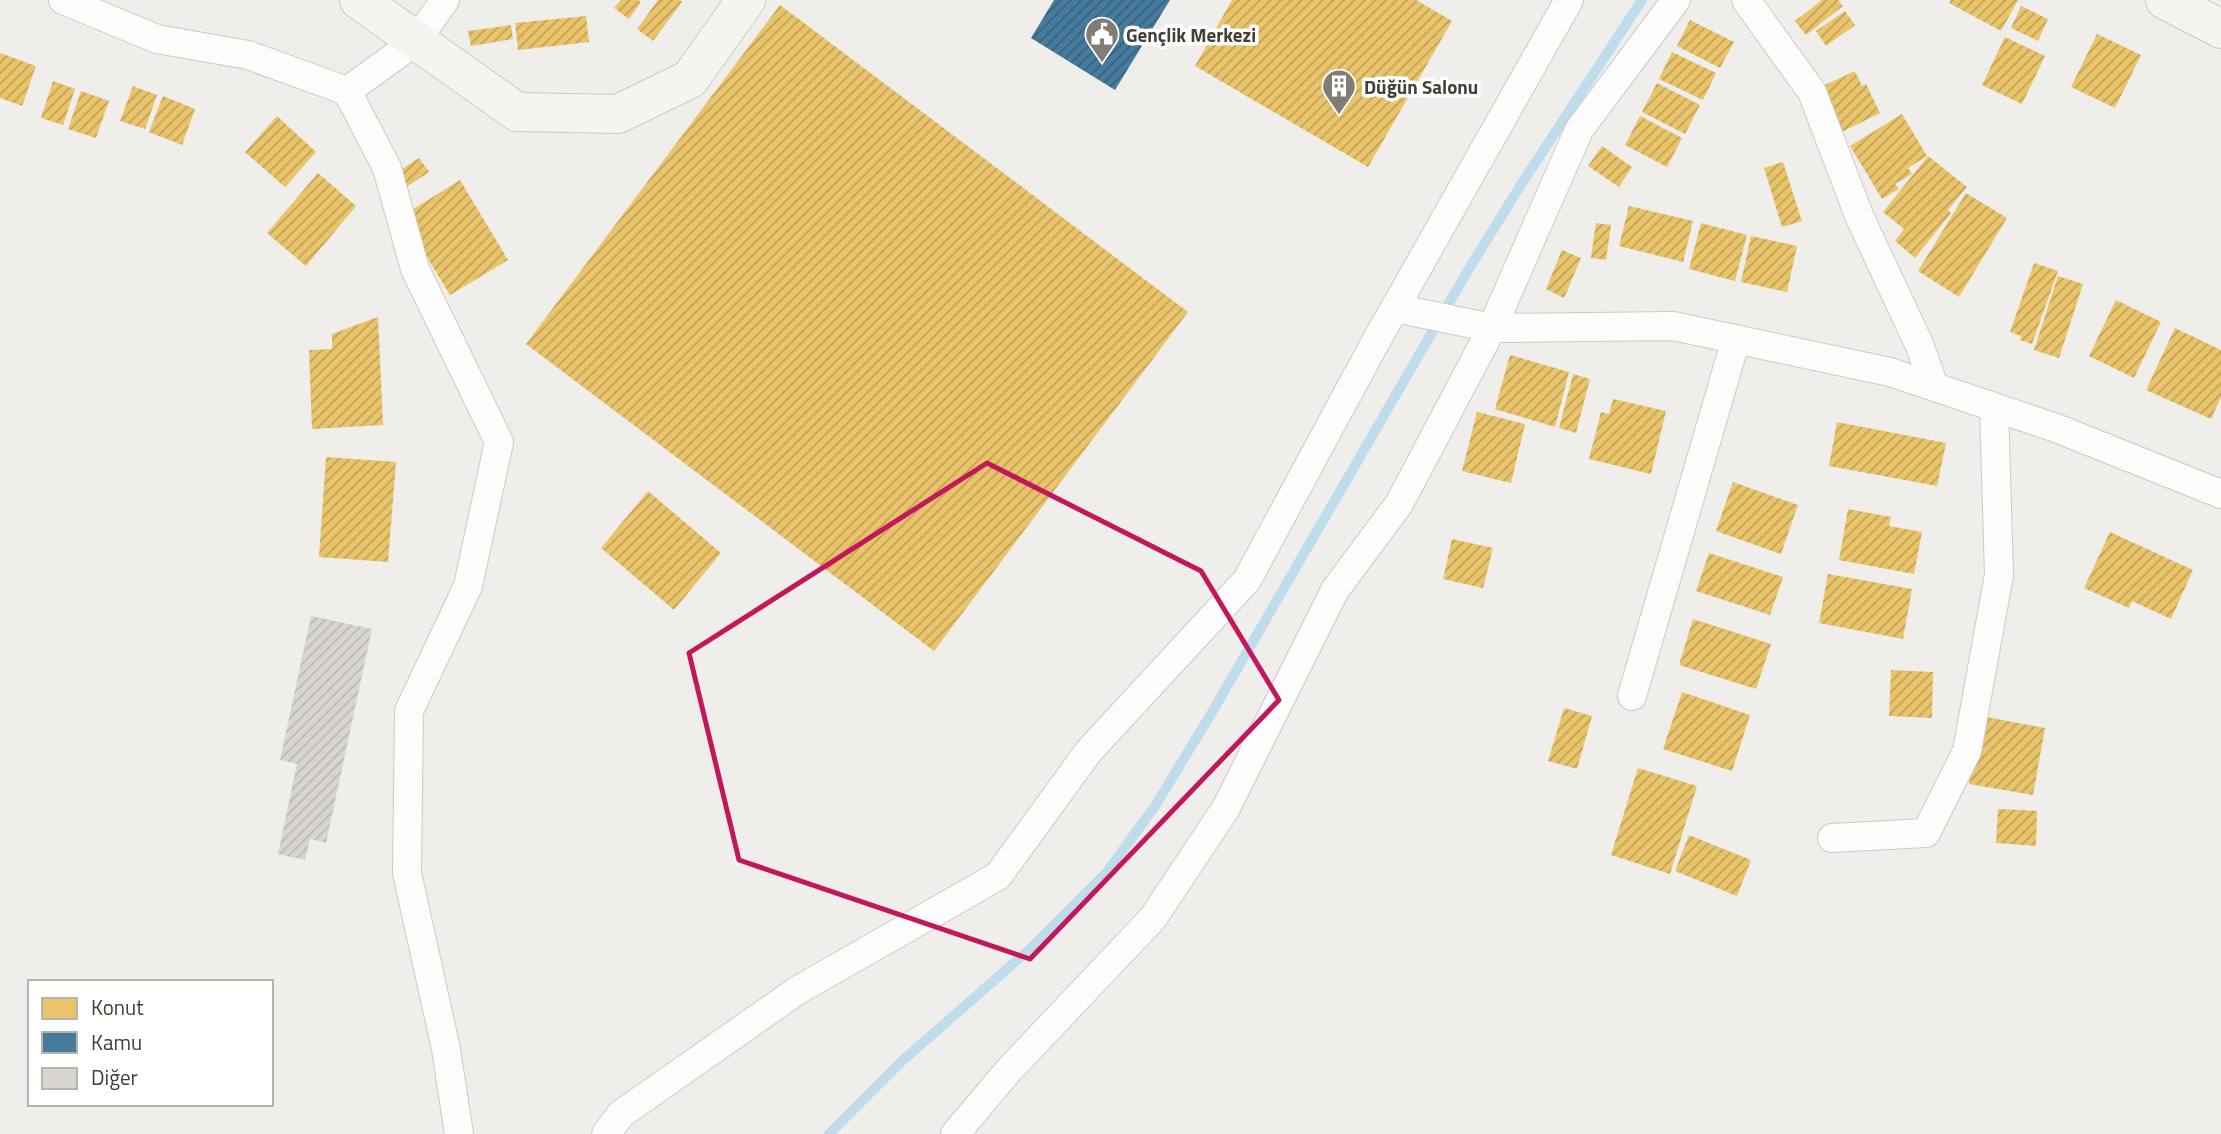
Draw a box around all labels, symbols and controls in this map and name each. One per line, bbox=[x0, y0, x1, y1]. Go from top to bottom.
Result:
public building icon: Gençlik Merkezi bbox=[1083, 15, 1121, 64]
place label: Gençlik Merkezi bbox=[1126, 20, 1256, 49]
building icon: Düğün Salonu bbox=[1320, 67, 1358, 116]
place label: Düğün Salonu bbox=[1364, 72, 1478, 101]
legend bbox=[28, 980, 273, 1106]
text: Konut bbox=[91, 991, 144, 1023]
text: Kamu bbox=[91, 1026, 142, 1058]
text: Diğer bbox=[91, 1061, 138, 1093]

